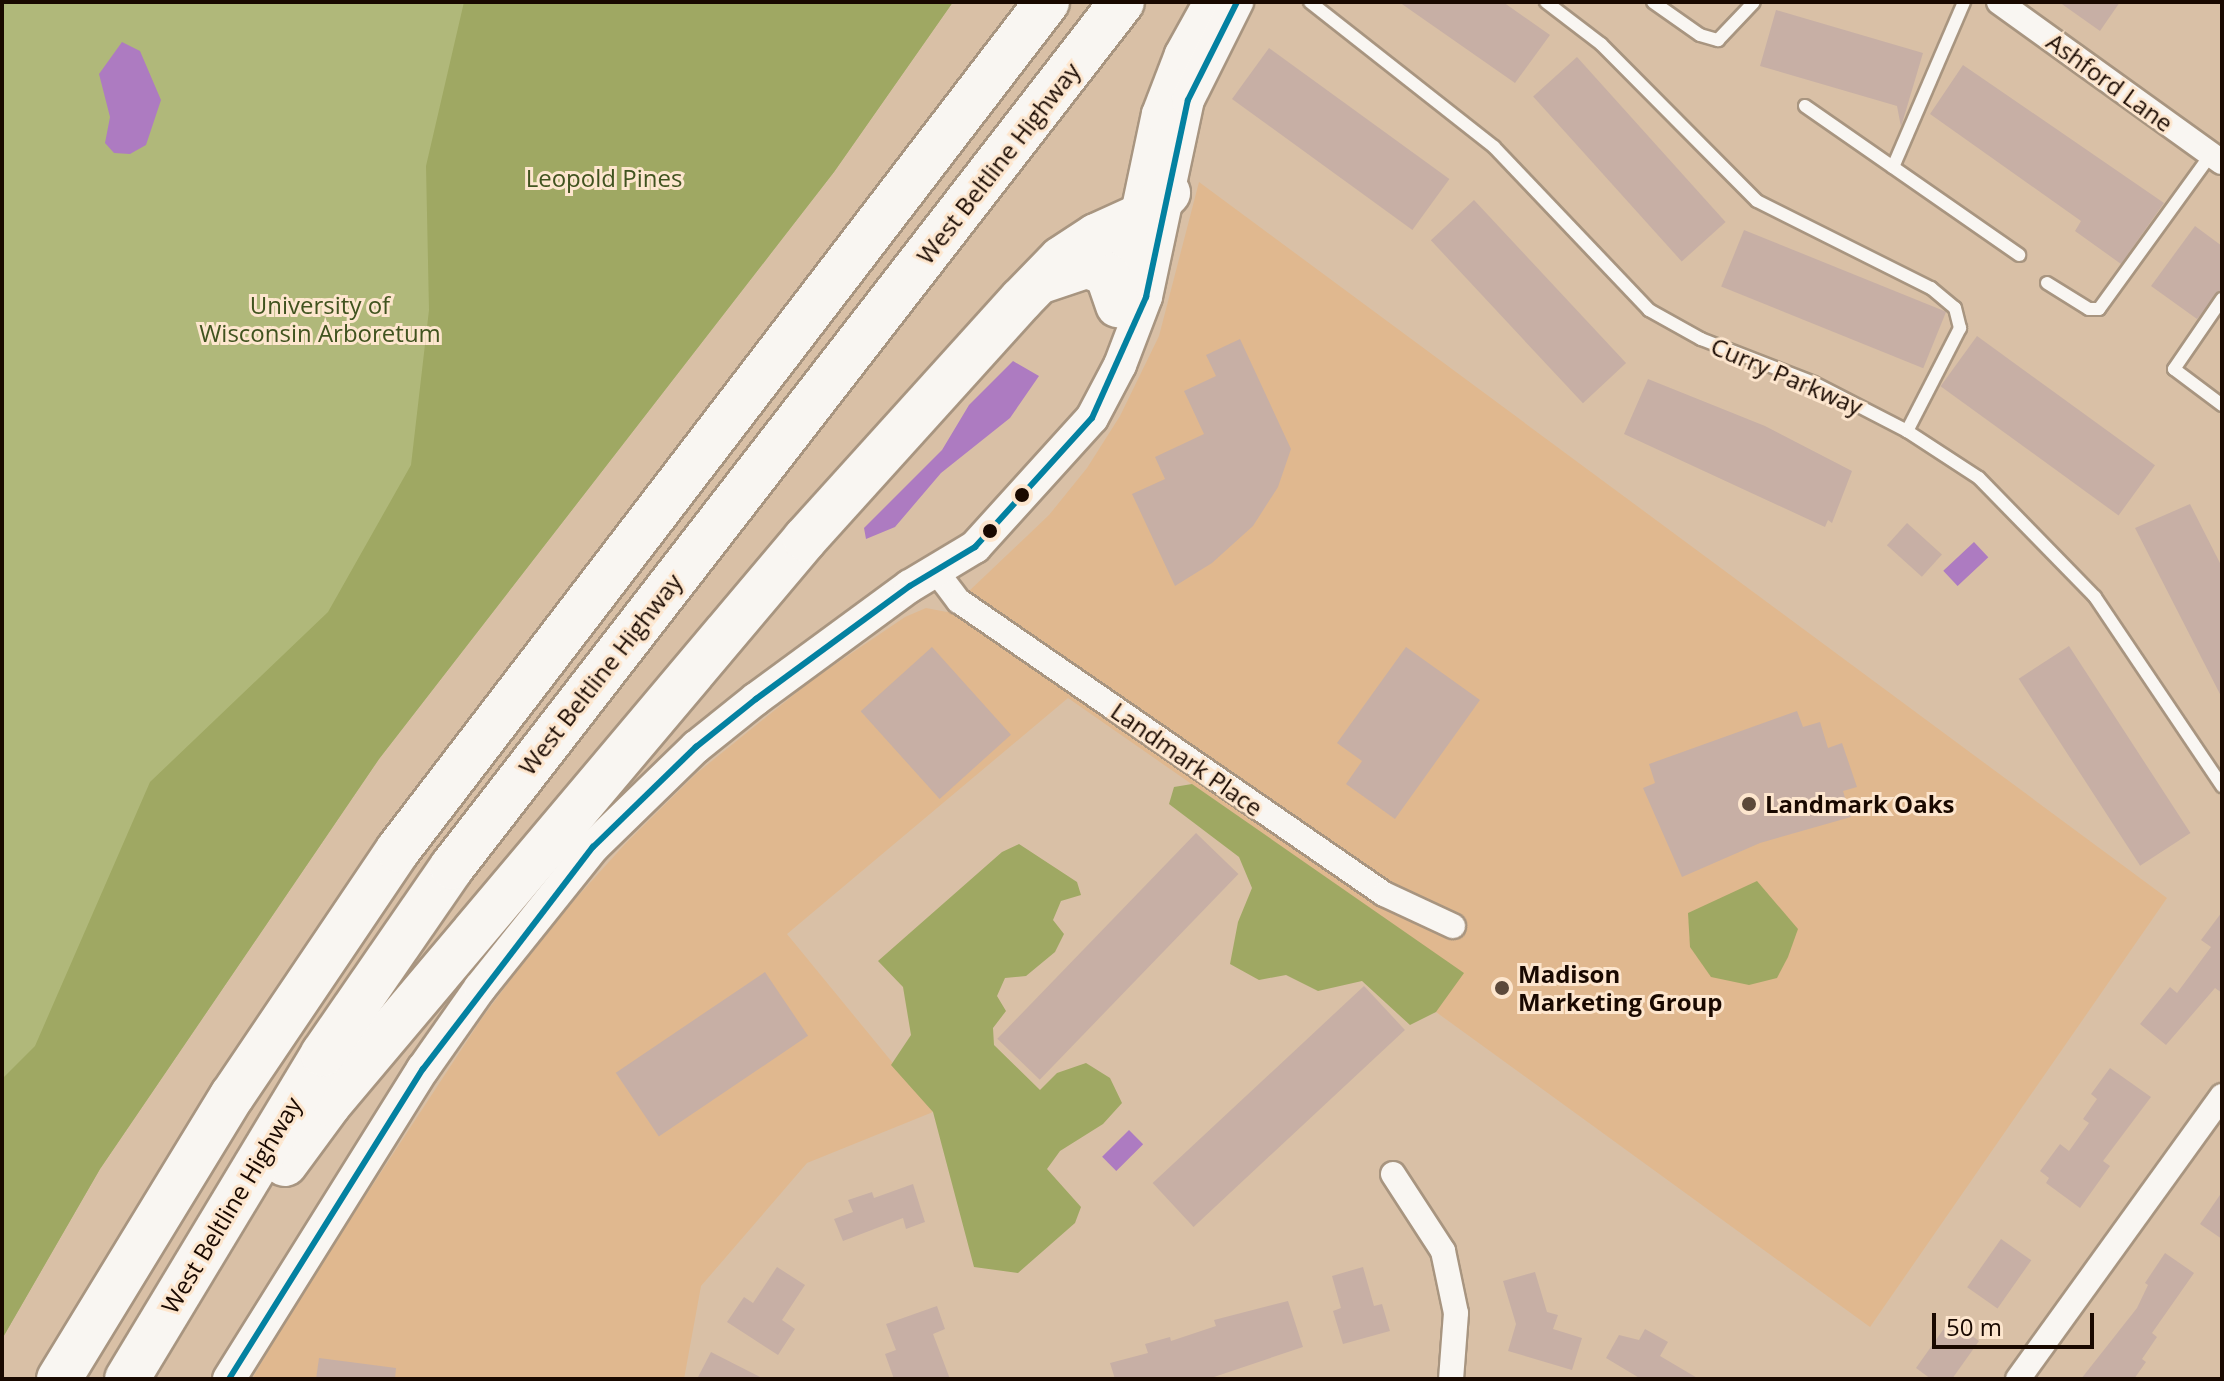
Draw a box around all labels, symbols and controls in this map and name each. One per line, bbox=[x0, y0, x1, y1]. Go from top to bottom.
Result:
street label: Ashford Lane bbox=[2041, 27, 2179, 137]
street label: West Beltline Highway bbox=[910, 57, 1086, 269]
park label: Leopold Pines bbox=[526, 164, 682, 192]
park label: University of Wisconsin Arboretum bbox=[199, 291, 441, 347]
street label: Curry Parkway bbox=[1707, 331, 1867, 421]
unlabelled marker bbox=[1014, 487, 1030, 503]
unlabelled marker bbox=[982, 523, 998, 539]
street label: West Beltline Highway bbox=[512, 568, 688, 780]
street label: Landmark Place bbox=[1106, 696, 1268, 822]
place label: Landmark Oaks bbox=[1765, 790, 1955, 818]
marker: Landmark Oaks bbox=[1740, 795, 1758, 813]
place label: Madison Marketing Group bbox=[1518, 960, 1722, 1016]
marker: Madison Marketing Group bbox=[1493, 979, 1511, 997]
street label: West Beltline Highway bbox=[155, 1092, 307, 1318]
scale bar bbox=[1936, 1297, 2098, 1347]
text: 50 m bbox=[1946, 1310, 2002, 1343]

